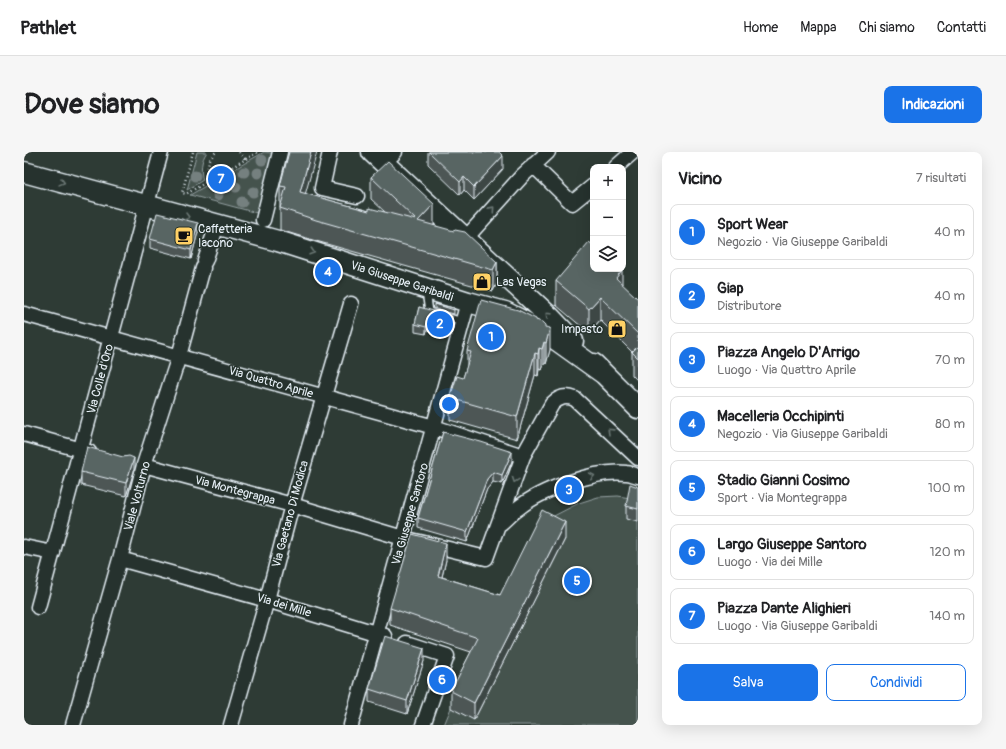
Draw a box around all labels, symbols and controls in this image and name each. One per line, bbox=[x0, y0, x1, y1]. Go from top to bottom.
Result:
text: Pathlet bbox=[20, 16, 76, 40]
text: Home bbox=[743, 19, 778, 36]
text: Mappa bbox=[800, 19, 837, 36]
text: Chi siamo bbox=[859, 19, 915, 36]
text: Contatti bbox=[937, 19, 986, 36]
button: Indicazioni bbox=[884, 86, 982, 123]
text: Dove siamo bbox=[24, 87, 160, 122]
pin: 7 bbox=[208, 164, 234, 194]
map controls bbox=[590, 164, 626, 272]
button: + bbox=[590, 164, 626, 200]
text: Vicino bbox=[678, 168, 722, 189]
text: 7 risultati bbox=[916, 170, 966, 186]
one-way arrow bbox=[58, 178, 65, 186]
button: − bbox=[590, 200, 626, 236]
one-way arrow bbox=[487, 207, 494, 214]
one-way arrow bbox=[183, 212, 190, 221]
text: Sport Wear bbox=[717, 215, 788, 234]
place label: Caffetteria Iacono bbox=[198, 222, 253, 251]
text: 1 bbox=[689, 224, 695, 240]
text: 40 m bbox=[934, 224, 965, 240]
cafe icon: Caffetteria Iacono bbox=[173, 225, 195, 247]
text: Negozio · Via Giuseppe Garibaldi bbox=[717, 234, 888, 250]
button: layers bbox=[590, 236, 626, 272]
one-way arrow bbox=[309, 247, 316, 256]
pin: 4 bbox=[315, 257, 341, 287]
street label: Via Giuseppe Garibaldi bbox=[349, 258, 455, 305]
shop icon: Las Vegas bbox=[471, 271, 493, 293]
place label: Las Vegas bbox=[496, 275, 547, 290]
text: Giap bbox=[717, 279, 744, 298]
text: 2 bbox=[688, 288, 696, 304]
text: 40 m bbox=[934, 288, 965, 304]
text: Distributore bbox=[717, 298, 781, 314]
pin: 2 bbox=[427, 309, 453, 339]
one-way arrow bbox=[545, 312, 553, 320]
shop icon: Impasto bbox=[606, 318, 628, 340]
pin: 1 bbox=[478, 322, 504, 352]
place label: Impasto bbox=[561, 322, 604, 337]
street label: Via Colle d'Oro bbox=[84, 342, 117, 416]
text: Piazza Angelo D'Arrigo bbox=[717, 343, 860, 362]
text: 3 bbox=[688, 352, 696, 368]
text: 70 m bbox=[935, 352, 965, 368]
text: Luogo · Via Quattro Aprile bbox=[717, 362, 856, 378]
street label: Via Quattro Aprile bbox=[227, 363, 315, 402]
your location bbox=[439, 394, 459, 414]
text: Macelleria Occhipinti bbox=[717, 407, 844, 426]
text: 4 bbox=[688, 416, 696, 432]
text: 80 m bbox=[935, 416, 965, 432]
text: Negozio · Via Giuseppe Garibaldi bbox=[717, 426, 888, 442]
one-way arrow bbox=[607, 429, 615, 436]
street label: Viale Volturno bbox=[121, 459, 154, 533]
street label: Via Gaetano Di Modica bbox=[269, 459, 312, 569]
street label: Via Giuseppe Santoro bbox=[389, 461, 432, 567]
text: Stadio Gianni Cosimo bbox=[717, 471, 850, 490]
street label: Via Montegrappa bbox=[193, 473, 277, 509]
one-way arrow bbox=[589, 473, 596, 481]
pin: 3 bbox=[556, 475, 582, 505]
one-way arrow bbox=[511, 476, 519, 483]
text: 5 bbox=[688, 480, 696, 496]
text: 100 m bbox=[928, 480, 965, 496]
text: Sport · Via Montegrappa bbox=[717, 490, 847, 506]
text: Largo Giuseppe Santoro bbox=[717, 535, 867, 554]
text: 6 bbox=[688, 544, 696, 560]
text: 120 m bbox=[929, 544, 965, 560]
text: Luogo · Via dei Mille bbox=[717, 554, 823, 570]
pin: 5 bbox=[564, 566, 590, 596]
street label: Via dei Mille bbox=[255, 590, 313, 621]
text: Piazza Dante Alighieri bbox=[717, 599, 851, 618]
text: 7 bbox=[689, 608, 695, 624]
text: 140 m bbox=[929, 608, 965, 624]
text: Luogo · Via Giuseppe Garibaldi bbox=[717, 618, 877, 634]
button: Salva bbox=[678, 664, 818, 701]
button: Condividi bbox=[826, 664, 966, 701]
pin: 6 bbox=[429, 665, 455, 695]

